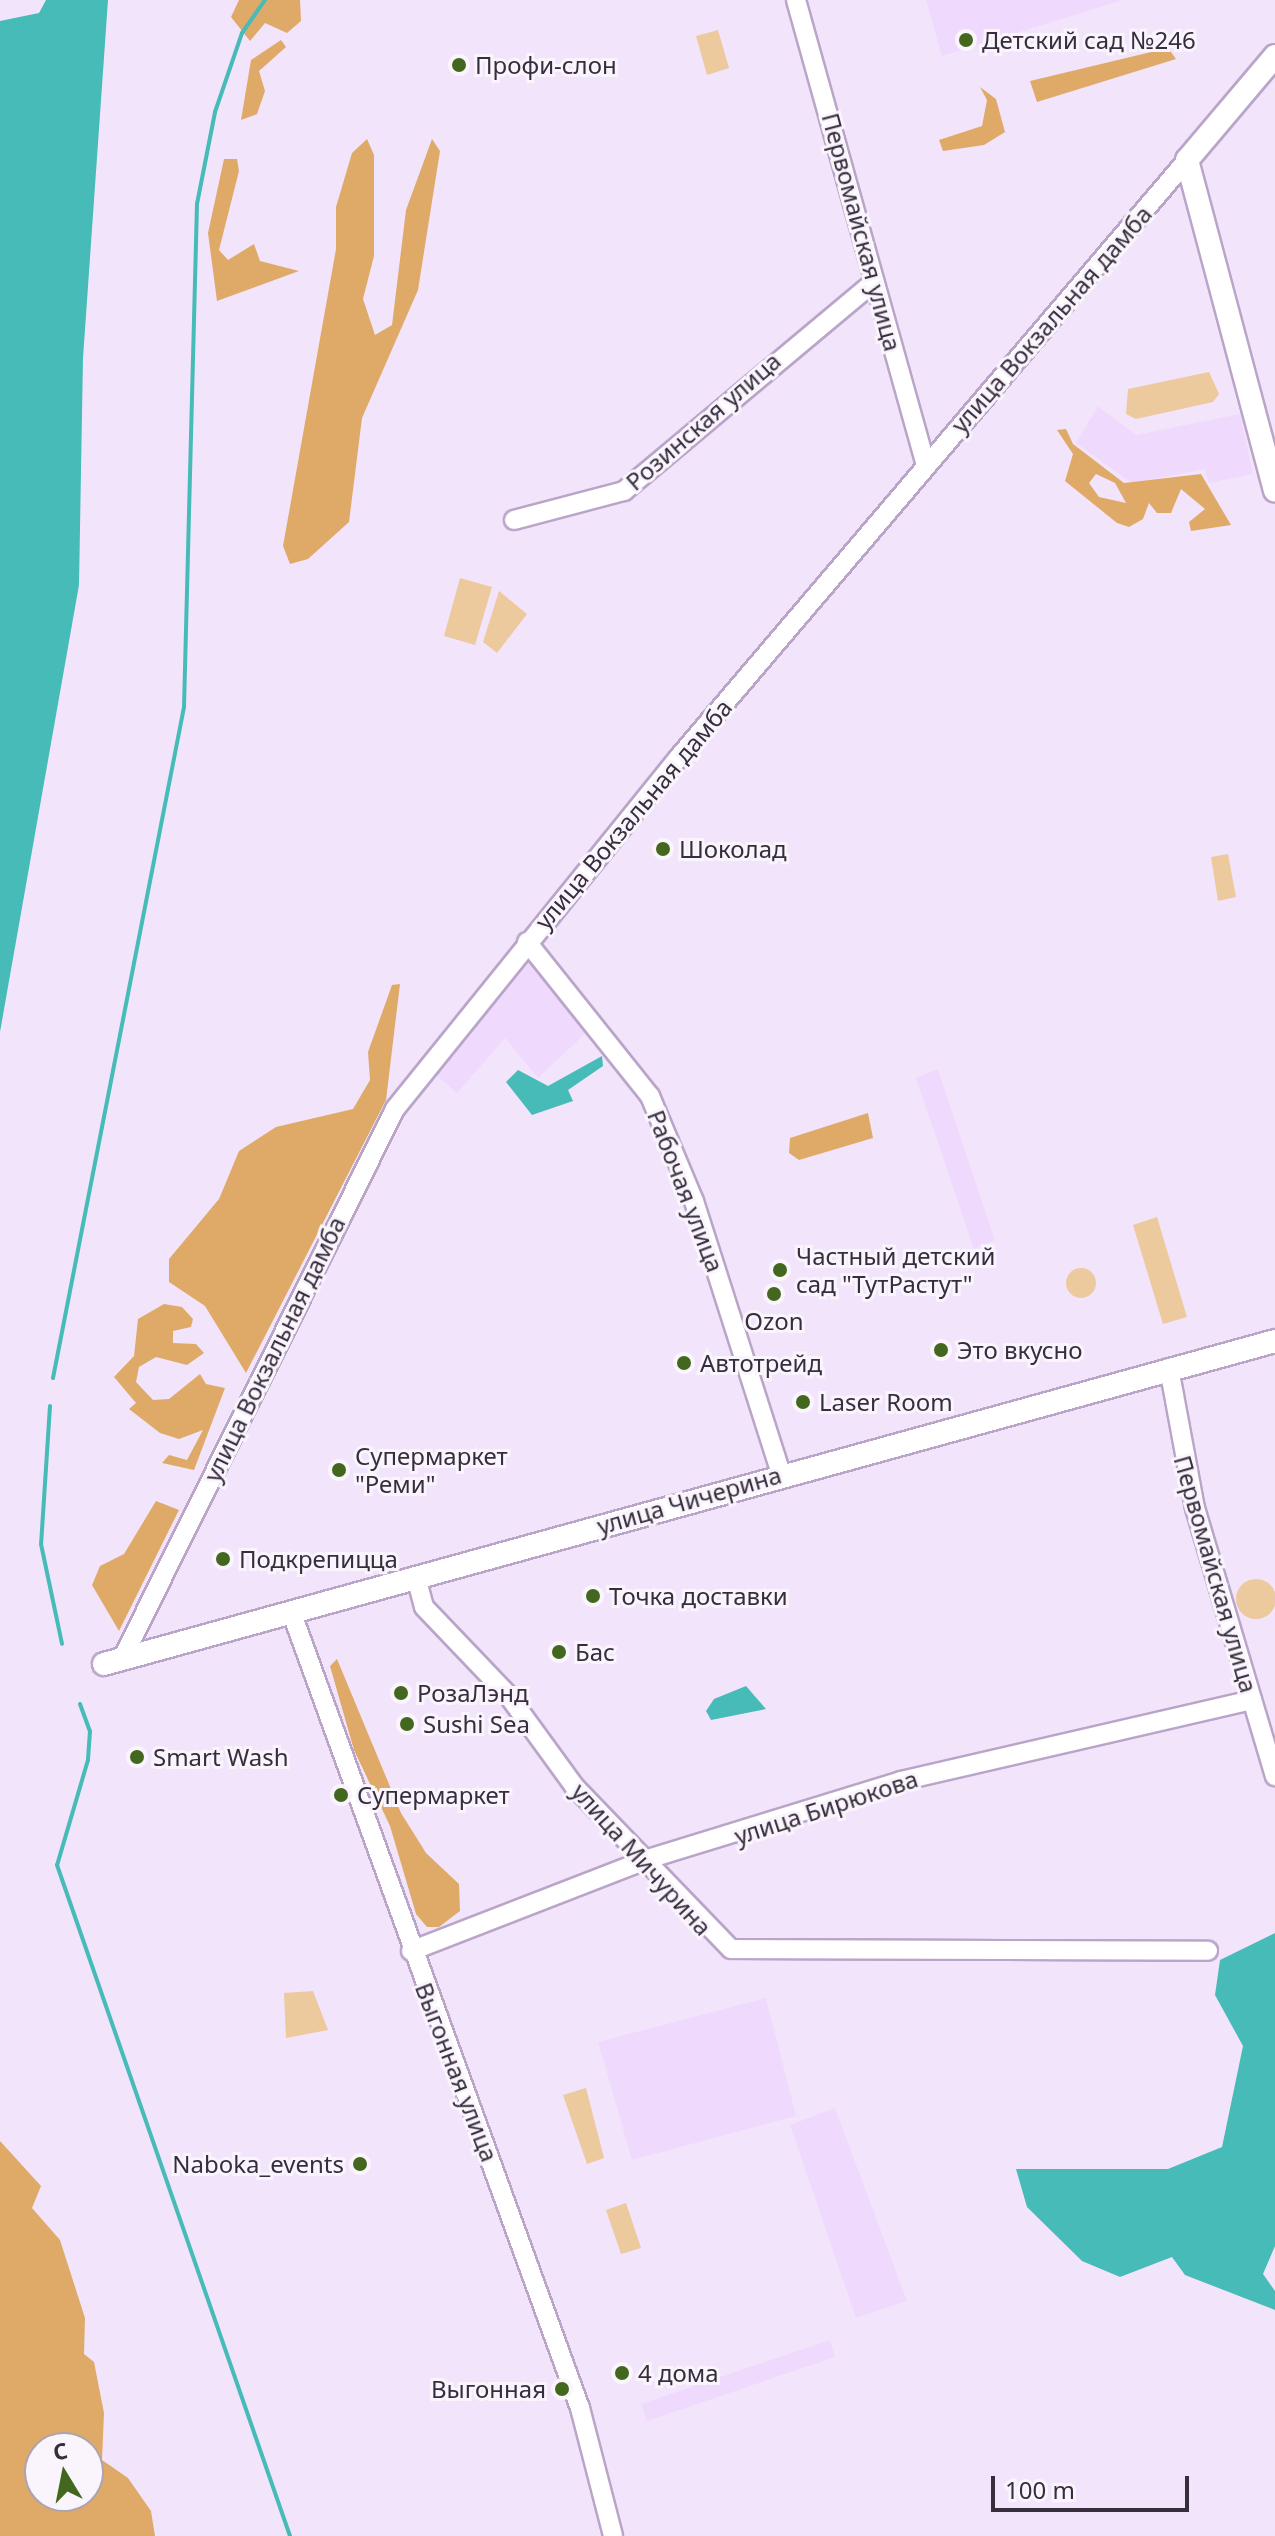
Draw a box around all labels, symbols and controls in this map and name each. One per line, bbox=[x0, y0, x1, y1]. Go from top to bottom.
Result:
place label: Детский сад №246 bbox=[982, 26, 1196, 54]
marker: Детский сад №246 bbox=[957, 31, 975, 49]
place label: Профи-слон bbox=[475, 51, 617, 79]
marker: Профи-слон bbox=[450, 56, 468, 74]
street label: Первомайская улица bbox=[816, 110, 908, 354]
street label: улица Вокзальная дамба bbox=[945, 200, 1157, 438]
street label: Розинская улица bbox=[620, 346, 786, 496]
street label: улица Вокзальная дамба bbox=[528, 693, 738, 935]
place label: Шоколад bbox=[679, 835, 787, 863]
marker: Шоколад bbox=[654, 840, 672, 858]
street label: Рабочая улица bbox=[642, 1106, 730, 1276]
street label: улица Вокзальная дамба bbox=[197, 1212, 351, 1486]
place label: Частный детский сад "ТутРастут" bbox=[796, 1242, 995, 1298]
marker: Частный детский сад "ТутРастут" bbox=[771, 1261, 789, 1279]
marker: Ozon bbox=[765, 1285, 783, 1303]
place label: Ozon bbox=[744, 1307, 804, 1335]
place label: Это вкусно bbox=[957, 1336, 1083, 1364]
marker: Это вкусно bbox=[932, 1341, 950, 1359]
place label: Автотрейд bbox=[700, 1349, 822, 1377]
marker: Автотрейд bbox=[675, 1354, 693, 1372]
place label: Laser Room bbox=[819, 1388, 953, 1416]
marker: Laser Room bbox=[794, 1393, 812, 1411]
place label: Супермаркет "Реми" bbox=[355, 1442, 508, 1498]
street label: Первомайская улица bbox=[1168, 1452, 1264, 1696]
street label: улица Чичерина bbox=[594, 1460, 784, 1540]
marker: Супермаркет "Реми" bbox=[330, 1461, 348, 1479]
place label: Подкрепицца bbox=[239, 1545, 398, 1573]
marker: Подкрепицца bbox=[214, 1550, 232, 1568]
place label: Точка доставки bbox=[609, 1582, 788, 1610]
marker: Точка доставки bbox=[584, 1587, 602, 1605]
place label: Бас bbox=[575, 1638, 615, 1666]
marker: Бас bbox=[550, 1643, 568, 1661]
place label: РозаЛэнд bbox=[417, 1679, 529, 1707]
marker: РозаЛэнд bbox=[392, 1684, 410, 1702]
place label: Sushi Sea bbox=[423, 1710, 530, 1738]
marker: Sushi Sea bbox=[398, 1715, 416, 1733]
place label: Smart Wash bbox=[153, 1743, 289, 1771]
marker: Smart Wash bbox=[128, 1748, 146, 1766]
street label: улица Бирюкова bbox=[731, 1764, 921, 1850]
street label: улица Мичурина bbox=[566, 1777, 718, 1941]
place label: Супермаркет bbox=[357, 1781, 510, 1809]
marker: Супермаркет bbox=[332, 1786, 350, 1804]
street label: Выгонная улица bbox=[410, 1978, 504, 2166]
place label: Naboka_events bbox=[172, 2150, 344, 2178]
marker: Naboka_events bbox=[351, 2155, 369, 2173]
place label: 4 дома bbox=[638, 2359, 719, 2387]
marker: 4 дома bbox=[613, 2364, 631, 2382]
place label: Выгонная bbox=[431, 2375, 546, 2403]
marker: Выгонная bbox=[553, 2380, 571, 2398]
north arrow bbox=[24, 2432, 104, 2512]
text: С bbox=[51, 2434, 70, 2466]
scale bar bbox=[995, 2460, 1193, 2510]
text: 100 m bbox=[1005, 2473, 1075, 2506]

